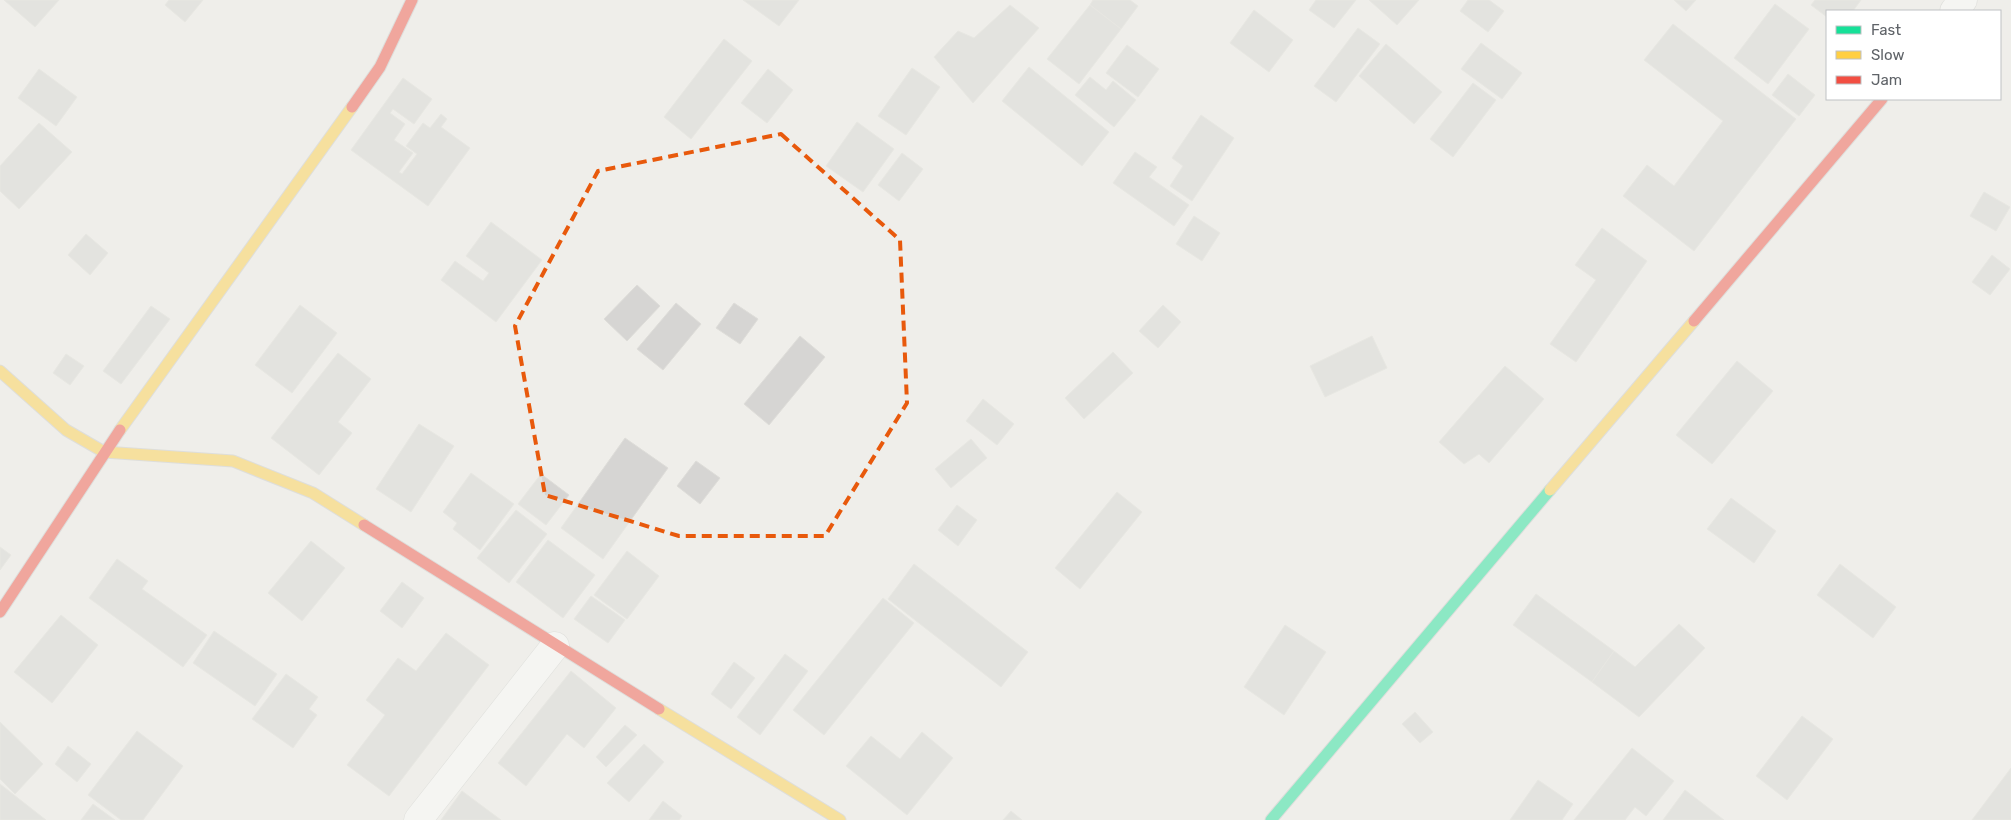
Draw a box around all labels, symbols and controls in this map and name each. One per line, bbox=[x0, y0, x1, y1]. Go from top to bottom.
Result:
legend bbox=[1826, 10, 2001, 100]
text: Fast bbox=[1871, 21, 1901, 39]
text: Slow bbox=[1871, 46, 1904, 64]
text: Jam bbox=[1871, 71, 1902, 89]

